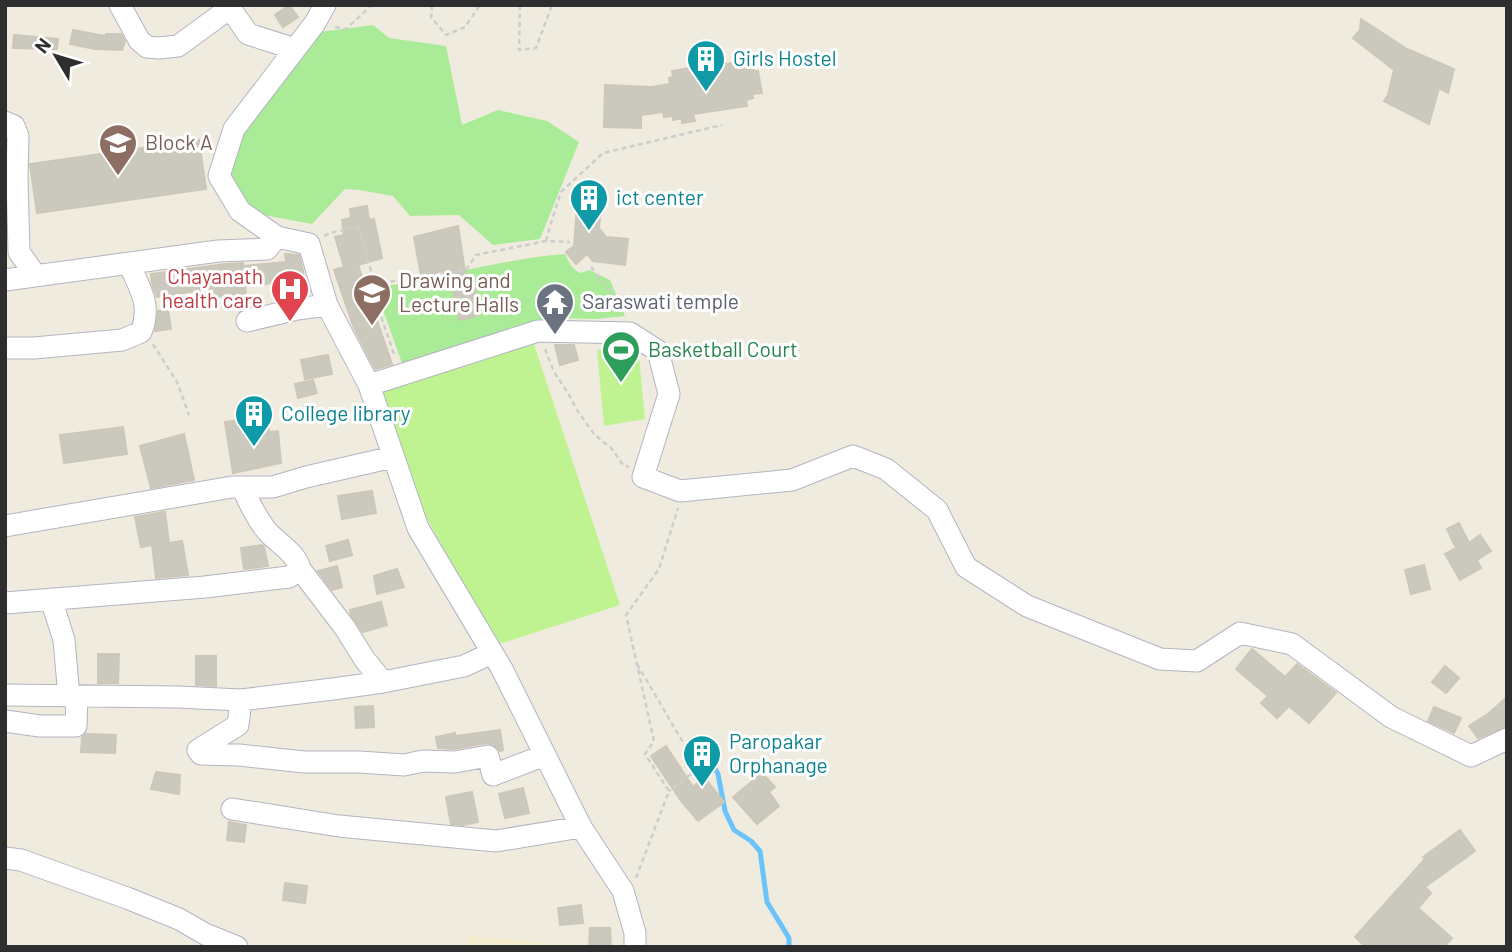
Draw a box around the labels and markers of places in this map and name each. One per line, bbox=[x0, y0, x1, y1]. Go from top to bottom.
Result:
building icon: Girls Hostel bbox=[685, 38, 727, 93]
place label: Girls Hostel bbox=[733, 45, 837, 70]
school or university icon: Block A bbox=[97, 122, 139, 177]
place label: Block A bbox=[145, 129, 213, 154]
building icon: ict center bbox=[568, 177, 610, 232]
place label: ict center bbox=[616, 184, 704, 209]
place label: Chayanath health care bbox=[162, 263, 263, 312]
place label: Drawing and Lecture Halls bbox=[399, 267, 519, 316]
hospital icon: Chayanath health care bbox=[269, 268, 311, 323]
school or university icon: Drawing and Lecture Halls bbox=[351, 272, 393, 327]
temple icon: Saraswati temple bbox=[534, 281, 576, 336]
place label: Saraswati temple bbox=[582, 288, 739, 313]
sports icon: Basketball Court bbox=[600, 329, 642, 384]
place label: Basketball Court bbox=[648, 336, 798, 361]
building icon: College library bbox=[233, 393, 275, 448]
place label: College library bbox=[281, 400, 411, 425]
place label: Paropakar Orphanage bbox=[729, 728, 828, 777]
building icon: Paropakar Orphanage bbox=[681, 733, 723, 788]

